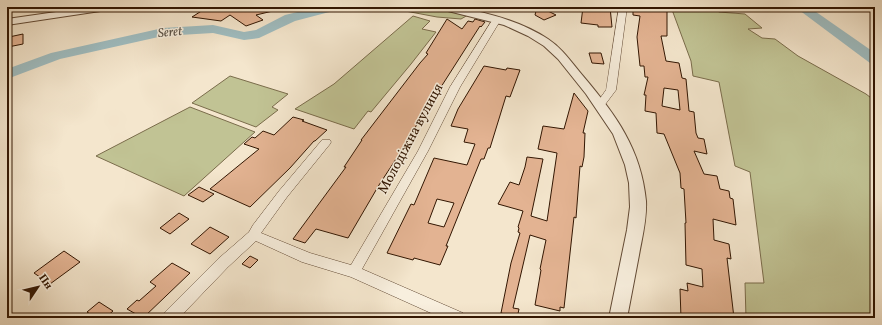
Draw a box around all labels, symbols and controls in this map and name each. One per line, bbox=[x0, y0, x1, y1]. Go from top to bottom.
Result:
water label: Seret bbox=[157, 23, 184, 43]
street label: Молодіжна вулиця bbox=[374, 80, 448, 198]
north arrow bbox=[18, 267, 58, 307]
text: Пн bbox=[34, 271, 56, 293]

